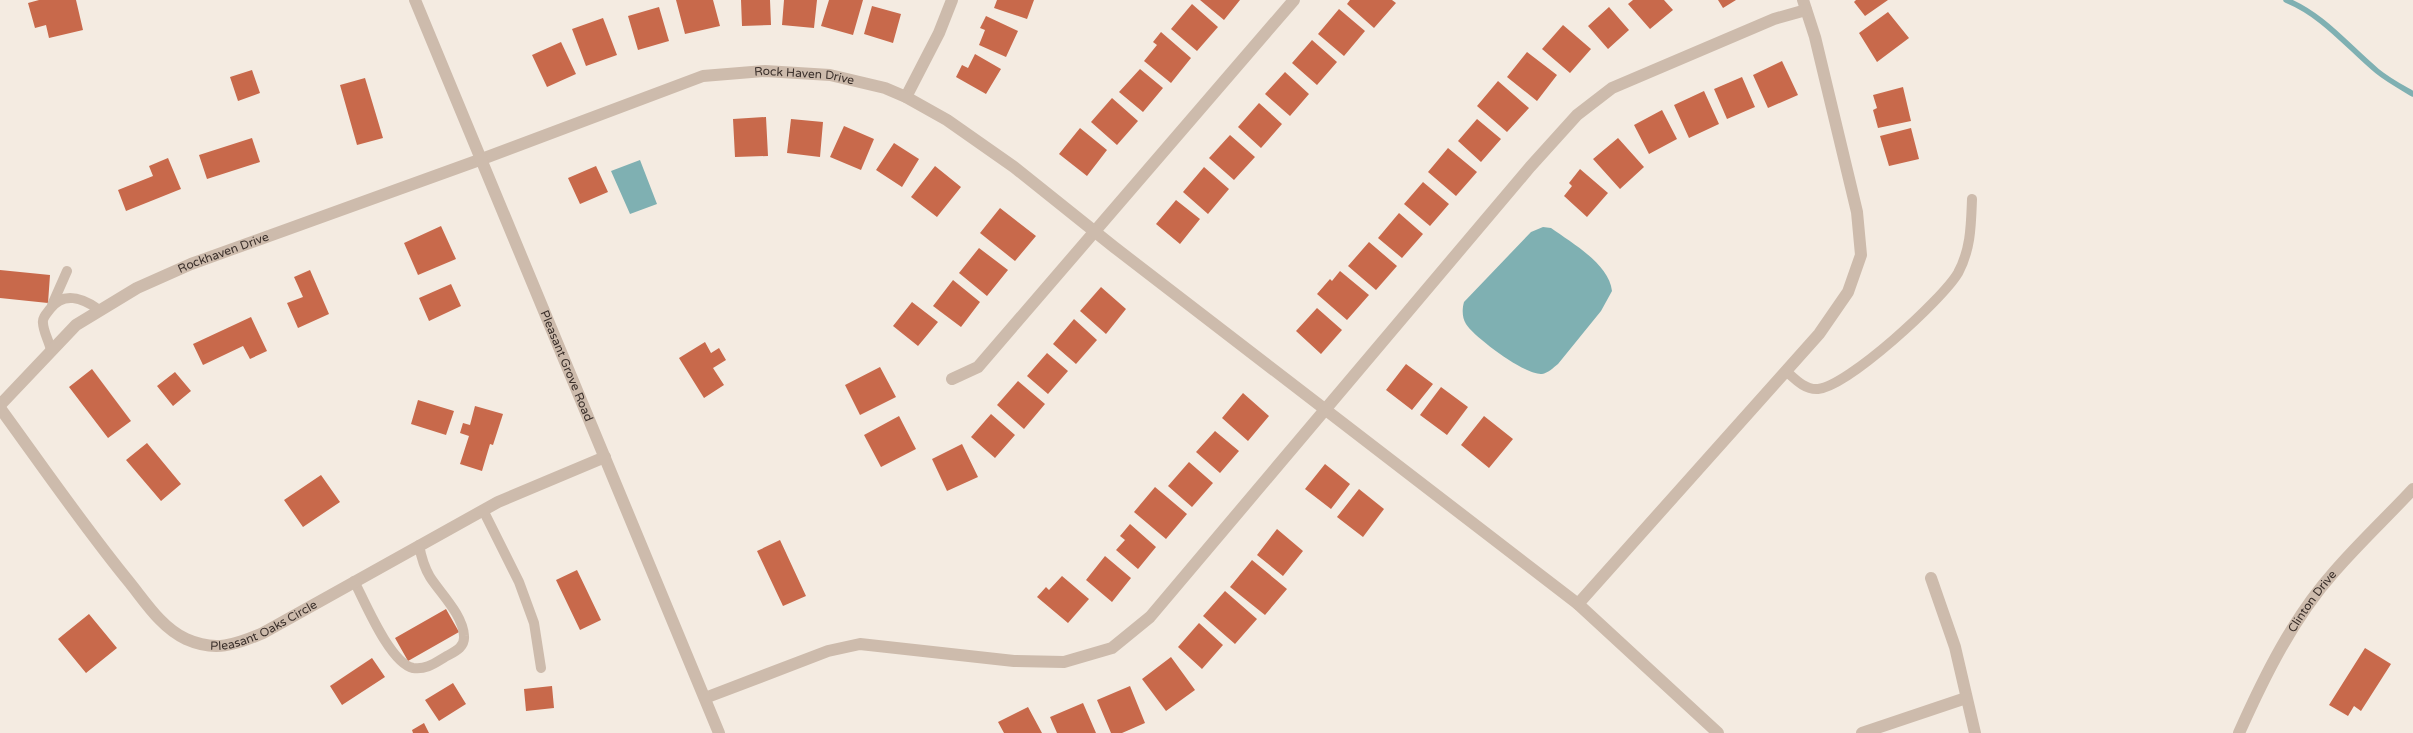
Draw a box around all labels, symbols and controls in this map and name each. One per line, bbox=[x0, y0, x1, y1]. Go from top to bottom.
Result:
street label: Rock Haven Drive bbox=[754, 64, 856, 88]
street label: Rockhaven Drive bbox=[176, 229, 271, 276]
street label: Pleasant Grove Road bbox=[537, 308, 596, 423]
street label: Clinton Drive bbox=[2285, 567, 2339, 635]
street label: Pleasant Oaks Circle bbox=[210, 597, 320, 653]

